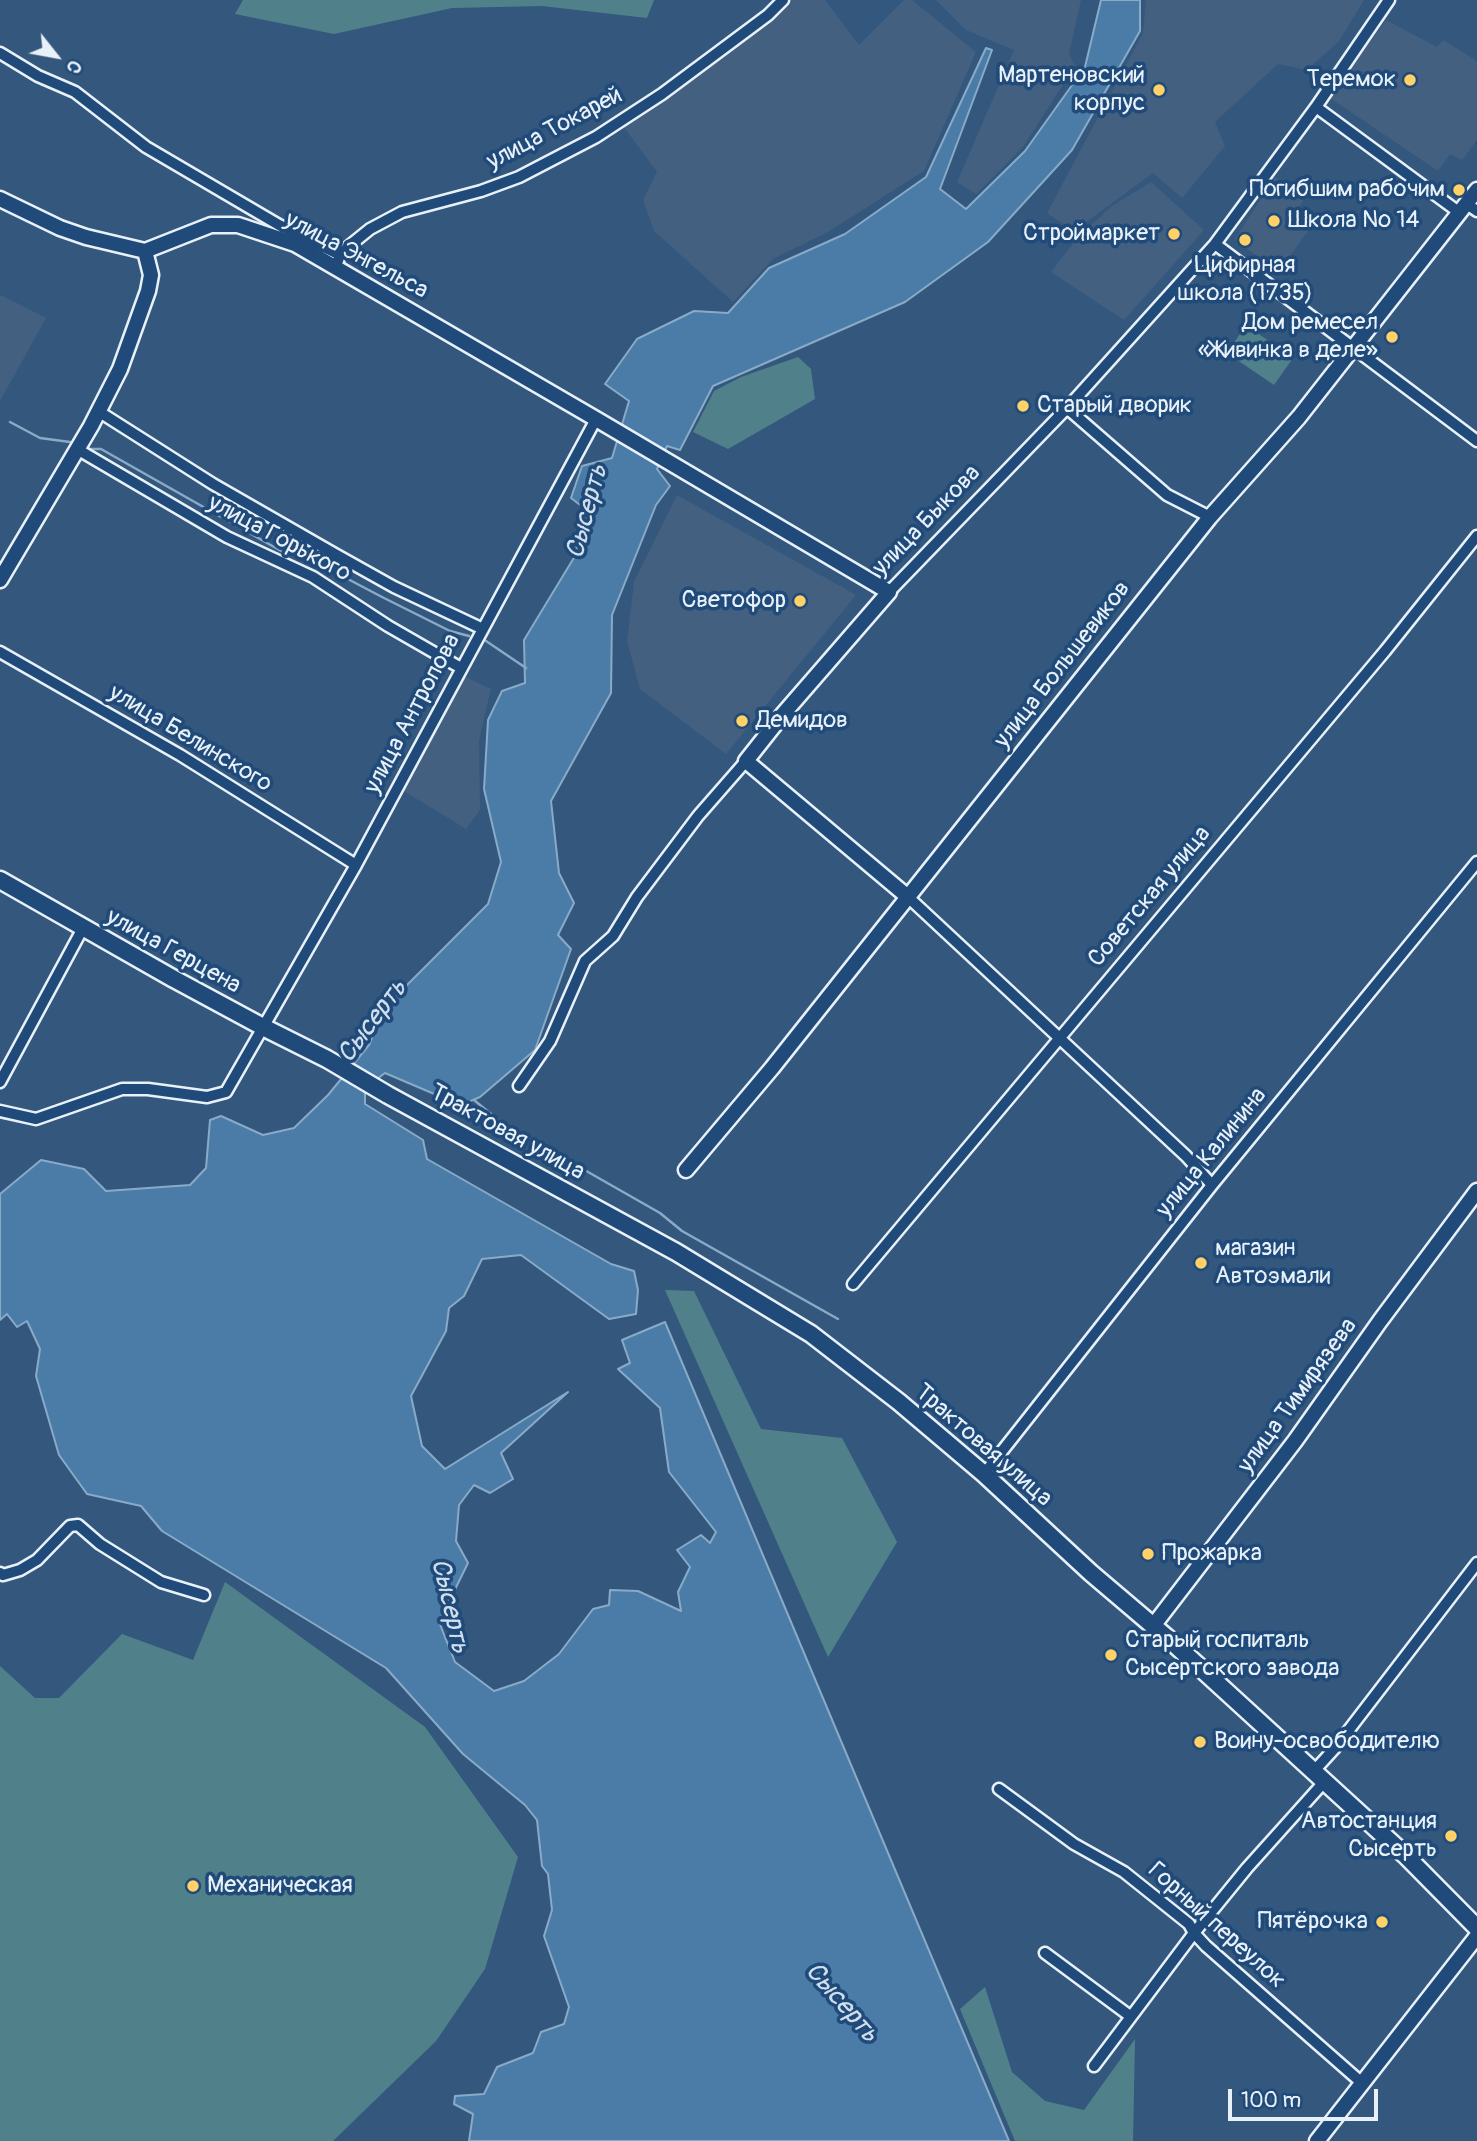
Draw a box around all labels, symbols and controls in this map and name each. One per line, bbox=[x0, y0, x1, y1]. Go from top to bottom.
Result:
north arrow bbox=[21, 21, 91, 91]
text: С bbox=[61, 56, 87, 78]
place label: Мартеновский корпус bbox=[998, 62, 1145, 118]
place label: Теремок bbox=[1307, 66, 1396, 94]
marker: Теремок bbox=[1402, 72, 1418, 88]
street label: улица Токарей bbox=[482, 81, 628, 177]
marker: Мартеновский корпус bbox=[1151, 82, 1167, 98]
place label: Погибшим рабочим bbox=[1249, 176, 1445, 204]
marker: Погибшим рабочим bbox=[1451, 182, 1467, 198]
street label: улица Энгельса bbox=[279, 206, 433, 306]
place label: Школа № 14 bbox=[1288, 207, 1420, 235]
marker: Школа № 14 bbox=[1266, 213, 1282, 229]
place label: Строймаркет bbox=[1023, 220, 1160, 248]
marker: Строймаркет bbox=[1166, 226, 1182, 242]
marker: Цифирная школа (1735) bbox=[1237, 232, 1253, 248]
place label: Цифирная школа (1735) bbox=[1177, 252, 1313, 308]
place label: Дом ремесел «Живинка в деле» bbox=[1198, 309, 1378, 365]
marker: Дом ремесел «Живинка в деле» bbox=[1384, 329, 1400, 345]
place label: Старый дворик bbox=[1037, 392, 1192, 420]
marker: Старый дворик bbox=[1015, 398, 1031, 414]
street label: улица Быкова bbox=[867, 460, 987, 582]
water label: Сысерть bbox=[561, 462, 615, 562]
street label: улица Горького bbox=[202, 489, 356, 589]
street label: улица Большевиков bbox=[989, 576, 1137, 754]
place label: Светофор bbox=[681, 587, 786, 615]
marker: Светофор bbox=[792, 593, 808, 609]
street label: улица Антропова bbox=[359, 629, 467, 799]
street label: улица Белинского bbox=[103, 679, 277, 799]
place label: Демидов bbox=[756, 707, 848, 735]
marker: Демидов bbox=[734, 713, 750, 729]
street label: Советская улица bbox=[1083, 821, 1217, 973]
street label: улица Герцена bbox=[101, 903, 245, 1001]
water label: Сысерть bbox=[332, 974, 414, 1070]
street label: Трактовая улица bbox=[425, 1079, 589, 1187]
street label: улица Калинина bbox=[1151, 1082, 1273, 1224]
place label: магазин Автоэмали bbox=[1215, 1235, 1330, 1291]
marker: магазин Автоэмали bbox=[1193, 1255, 1209, 1271]
street label: улица Тимирязева bbox=[1232, 1313, 1364, 1479]
street label: Трактовая улица bbox=[909, 1379, 1057, 1513]
place label: Прожарка bbox=[1162, 1540, 1262, 1568]
marker: Прожарка bbox=[1140, 1546, 1156, 1562]
water label: Сысерть bbox=[423, 1556, 475, 1656]
place label: Старый госпиталь Сысертского завода bbox=[1125, 1627, 1339, 1683]
marker: Старый госпиталь Сысертского завода bbox=[1103, 1647, 1119, 1663]
place label: Воину-освободителю bbox=[1214, 1728, 1440, 1756]
marker: Воину-освободителю bbox=[1192, 1734, 1208, 1750]
place label: Автостанция Сысерть bbox=[1301, 1808, 1437, 1864]
marker: Автостанция Сысерть bbox=[1443, 1828, 1459, 1844]
street label: Горный переулок bbox=[1141, 1857, 1291, 1995]
place label: Механическая bbox=[207, 1872, 353, 1900]
marker: Механическая bbox=[185, 1878, 201, 1894]
place label: Пятёрочка bbox=[1257, 1908, 1368, 1936]
marker: Пятёрочка bbox=[1374, 1914, 1390, 1930]
water label: Сысерть bbox=[798, 1957, 884, 2049]
scale bar bbox=[1232, 2074, 1382, 2118]
text: 100 m bbox=[1241, 2087, 1301, 2114]

